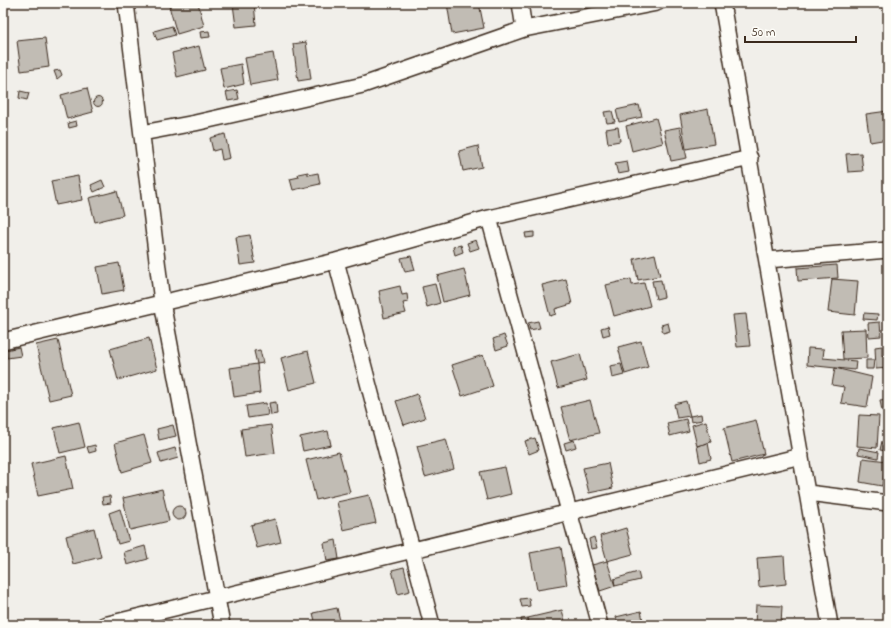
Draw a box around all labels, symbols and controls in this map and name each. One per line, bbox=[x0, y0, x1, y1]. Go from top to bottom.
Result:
scale bar bbox=[745, 18, 856, 44]
text: 50 m bbox=[751, 24, 775, 42]

